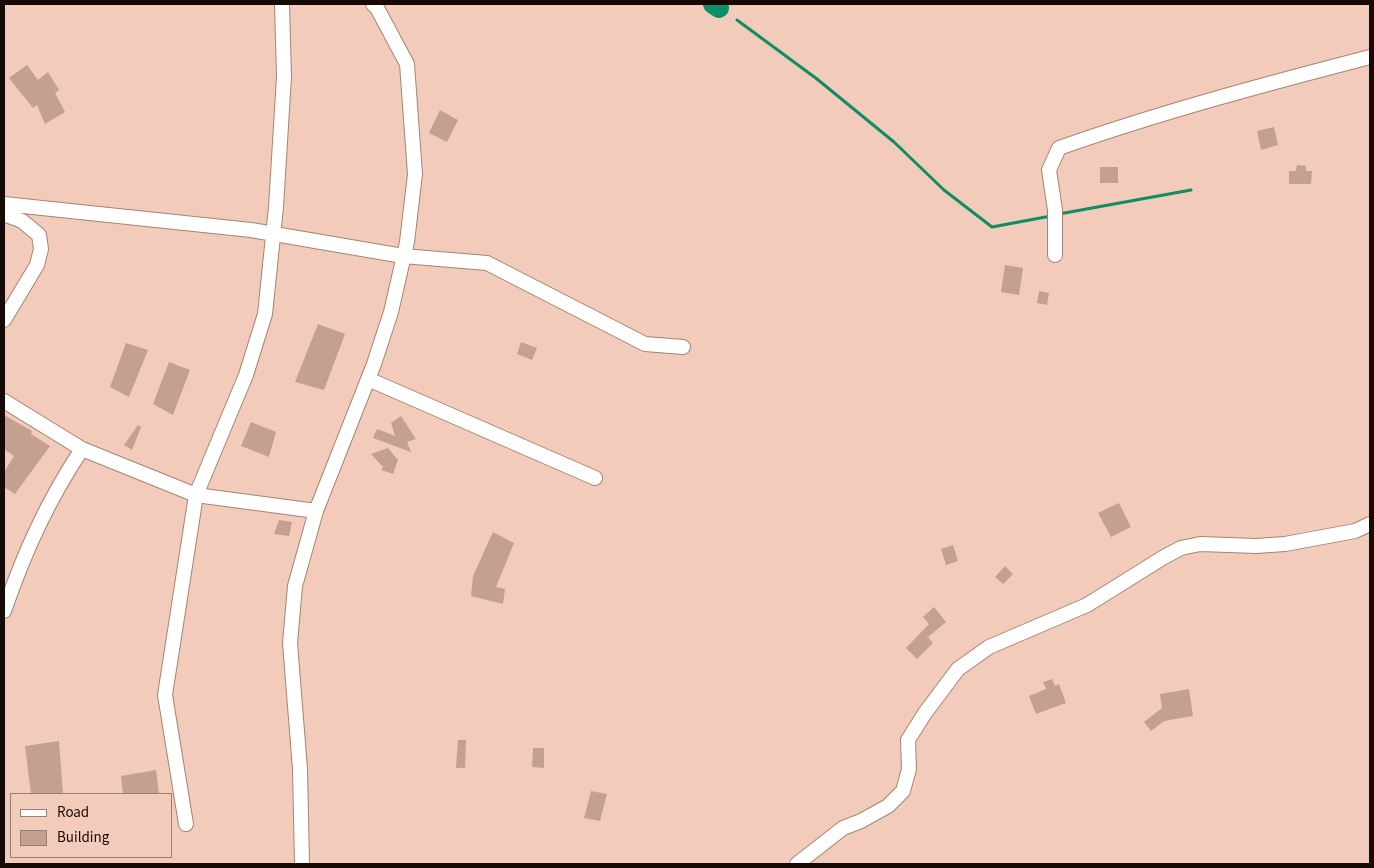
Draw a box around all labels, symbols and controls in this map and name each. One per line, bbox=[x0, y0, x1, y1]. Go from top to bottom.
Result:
legend bbox=[10, 793, 172, 858]
text: Road bbox=[57, 802, 89, 823]
text: Building bbox=[57, 827, 109, 848]

